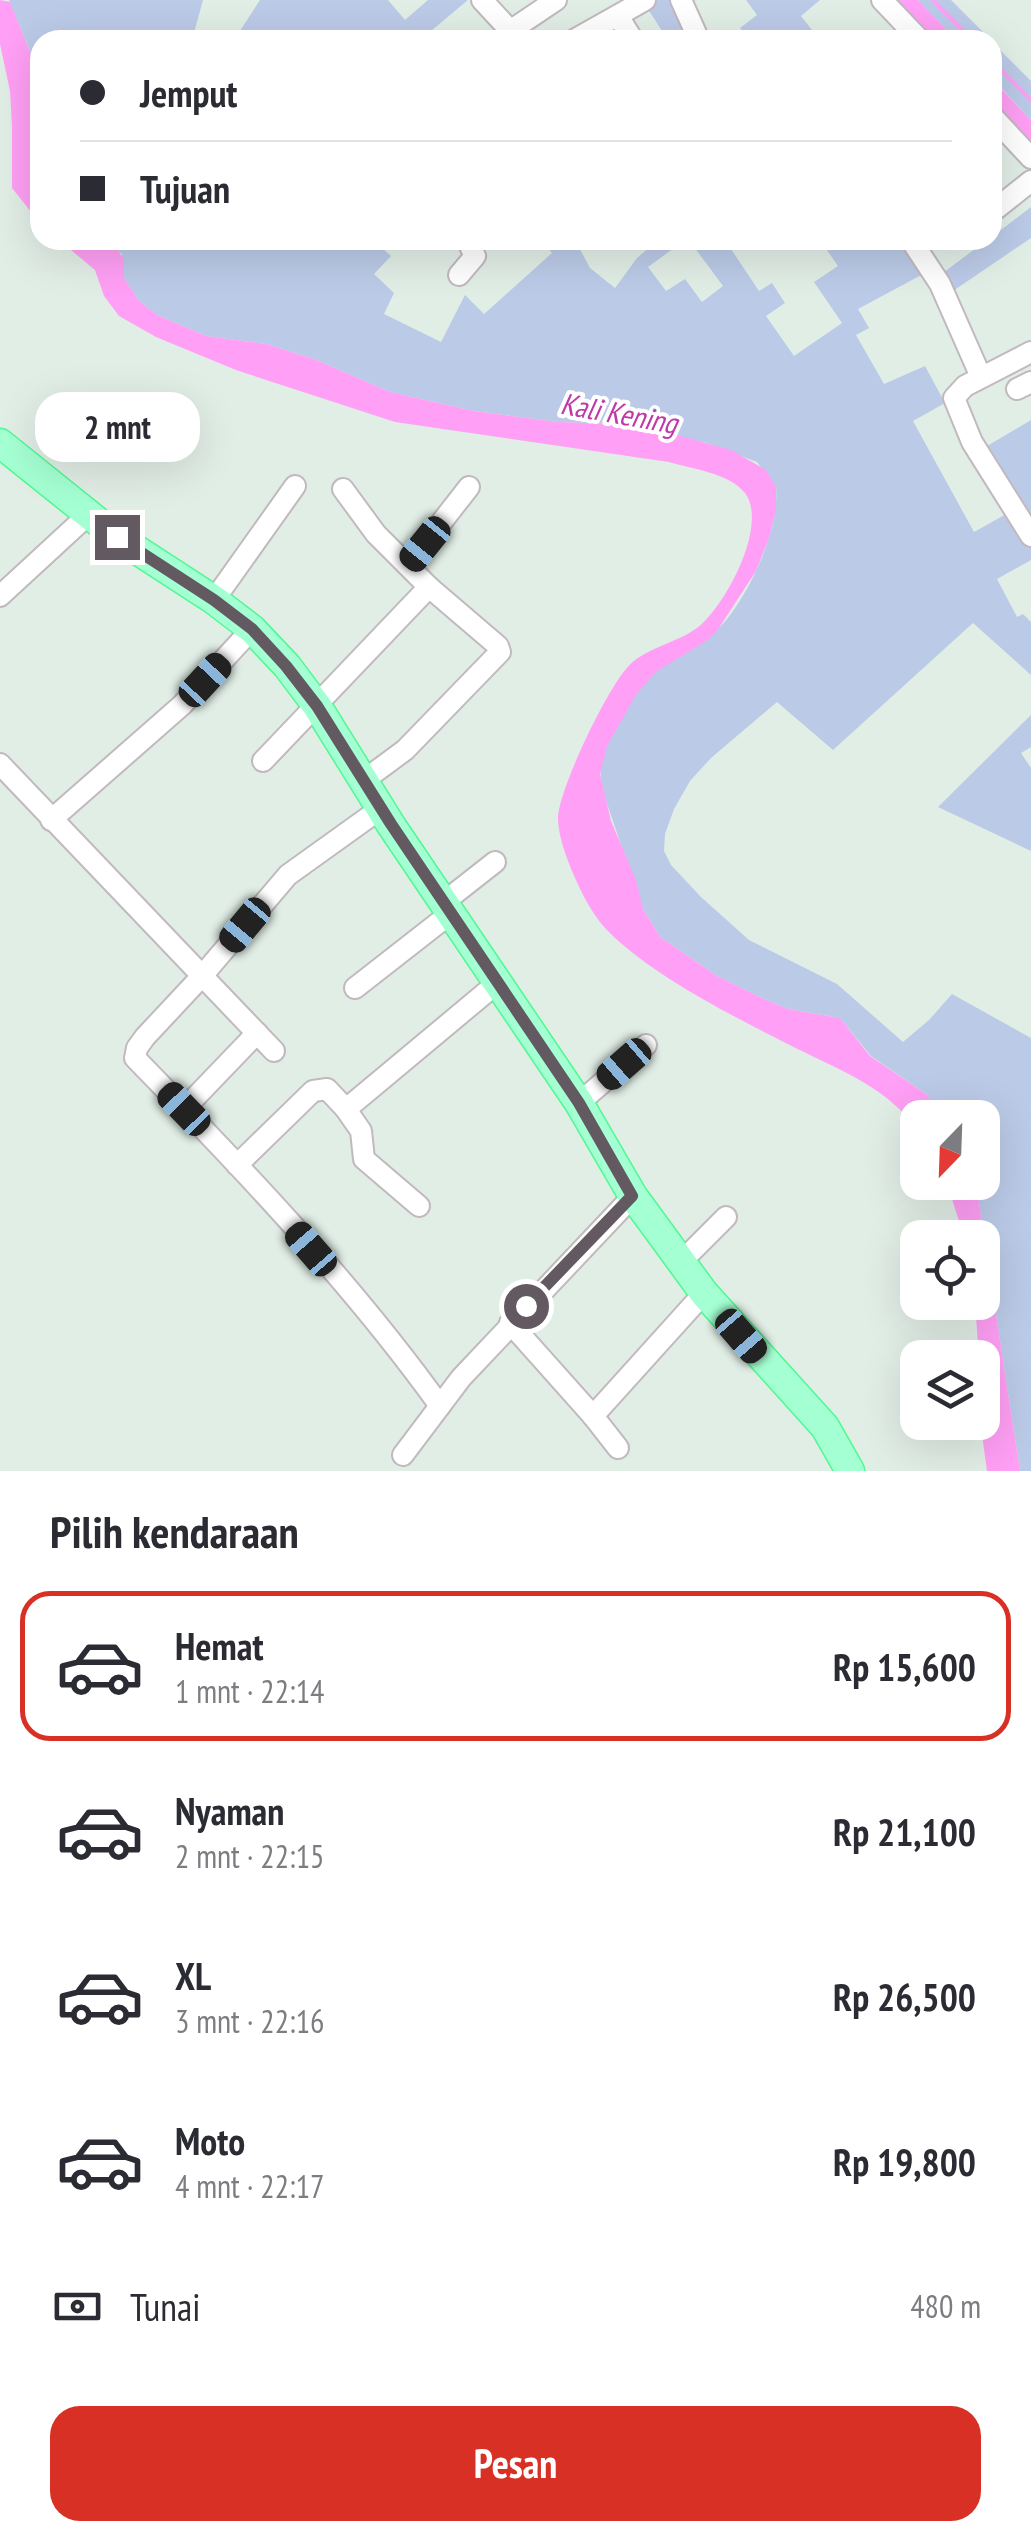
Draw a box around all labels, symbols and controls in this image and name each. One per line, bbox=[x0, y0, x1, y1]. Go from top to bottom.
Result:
text: Jemput bbox=[140, 68, 237, 117]
text: Tujuan bbox=[140, 164, 230, 213]
water label: Kali Kening bbox=[558, 383, 683, 442]
callout: 2 mnt bbox=[34, 392, 200, 462]
text: 2 mnt bbox=[84, 406, 151, 448]
car bbox=[394, 511, 456, 577]
route end bbox=[95, 515, 140, 560]
car bbox=[174, 648, 236, 712]
car bbox=[214, 892, 276, 958]
car bbox=[592, 1033, 656, 1095]
car bbox=[152, 1077, 216, 1141]
north arrow bbox=[900, 1100, 1000, 1200]
map controls bbox=[900, 1100, 1000, 1440]
car bbox=[280, 1217, 342, 1281]
button: locate bbox=[900, 1220, 1000, 1320]
route start bbox=[504, 1284, 549, 1329]
car bbox=[710, 1304, 772, 1368]
button: layers bbox=[900, 1340, 1000, 1440]
text: Pilih kendaraan bbox=[50, 1502, 299, 1560]
icon: car bbox=[55, 1621, 145, 1711]
text: Hemat bbox=[175, 1621, 263, 1670]
text: Rp 15,600 bbox=[833, 1642, 976, 1691]
text: 1 mnt · 22:14 bbox=[175, 1670, 324, 1712]
icon: car bbox=[55, 1786, 145, 1876]
text: Nyaman bbox=[175, 1786, 284, 1835]
text: Rp 21,100 bbox=[833, 1807, 976, 1856]
text: 2 mnt · 22:15 bbox=[175, 1835, 324, 1877]
icon: car bbox=[55, 1951, 145, 2041]
text: XL bbox=[175, 1951, 211, 2000]
text: Rp 26,500 bbox=[833, 1972, 976, 2021]
text: 3 mnt · 22:16 bbox=[175, 2000, 324, 2042]
icon: car bbox=[55, 2116, 145, 2206]
text: Moto bbox=[175, 2116, 245, 2165]
text: Rp 19,800 bbox=[833, 2137, 976, 2186]
text: 4 mnt · 22:17 bbox=[175, 2165, 324, 2207]
icon: cash bbox=[50, 2279, 105, 2334]
text: Tunai bbox=[130, 2282, 200, 2331]
text: 480 m bbox=[910, 2285, 981, 2327]
button: Pesan bbox=[50, 2406, 981, 2521]

